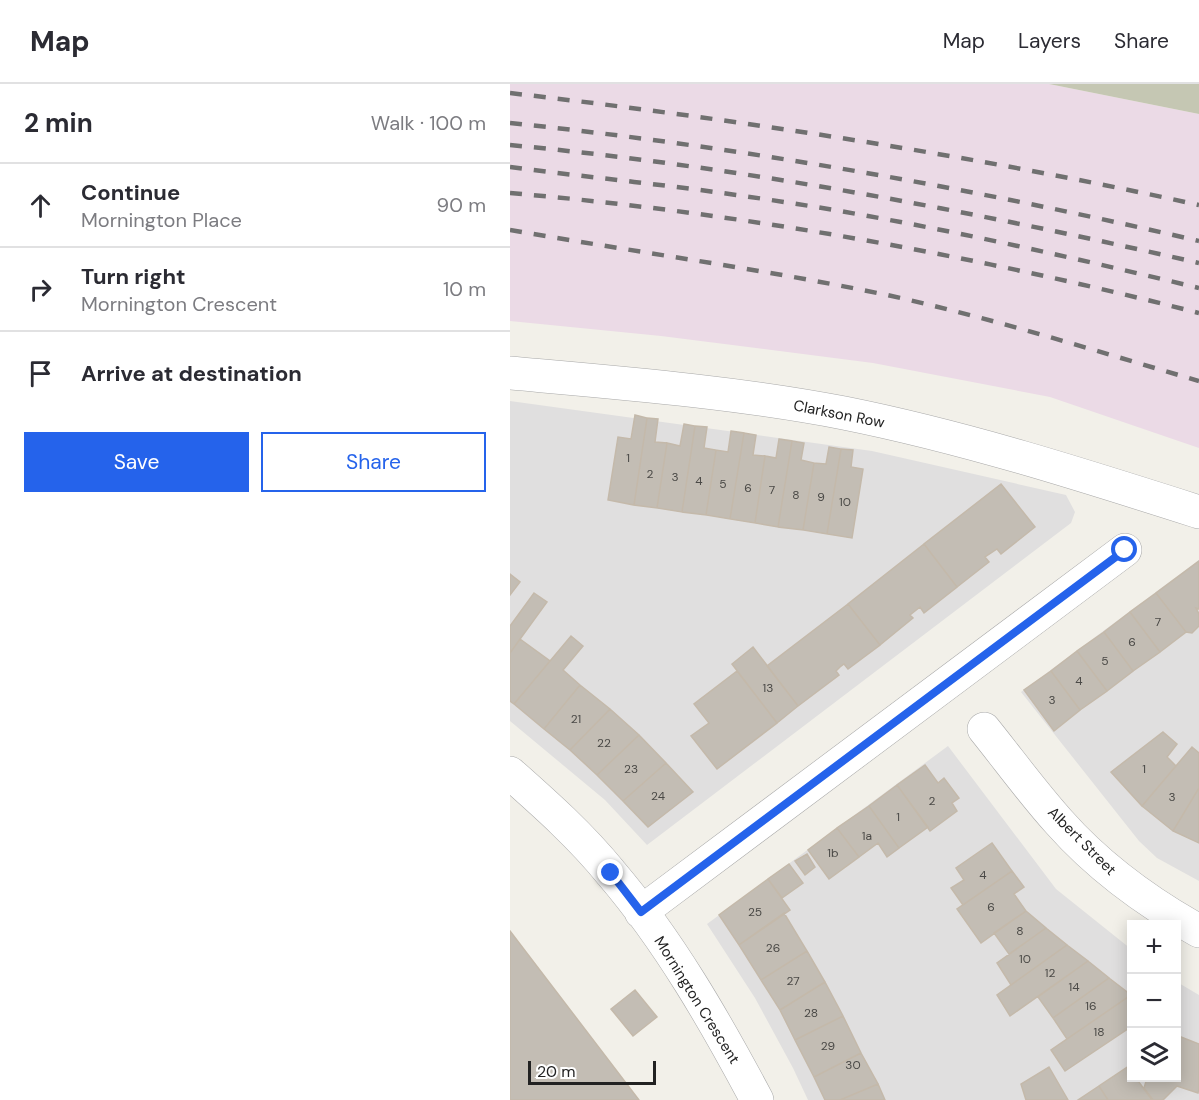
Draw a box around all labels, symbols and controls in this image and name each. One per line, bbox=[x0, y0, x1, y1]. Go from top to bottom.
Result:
text: Map bbox=[30, 23, 90, 60]
text: Map bbox=[943, 27, 985, 55]
text: Layers bbox=[1018, 27, 1081, 55]
text: Share bbox=[1114, 27, 1169, 55]
text: 2 min bbox=[24, 106, 93, 140]
text: Walk · 100 m bbox=[371, 110, 486, 136]
text: Continue bbox=[81, 178, 180, 207]
icon: ahead bbox=[24, 189, 57, 222]
text: 90 m bbox=[437, 192, 486, 218]
text: Mornington Place bbox=[81, 207, 242, 233]
text: Turn right bbox=[81, 262, 186, 291]
icon: right bbox=[24, 273, 57, 306]
text: 10 m bbox=[443, 276, 486, 302]
text: Mornington Crescent bbox=[81, 291, 277, 317]
icon: arrive bbox=[24, 357, 57, 390]
text: Arrive at destination bbox=[81, 359, 302, 388]
street label: Clarkson Row bbox=[792, 395, 887, 433]
button: Save bbox=[24, 432, 249, 492]
button: Share bbox=[261, 432, 486, 492]
house number: 1 bbox=[626, 450, 630, 466]
house number: 2 bbox=[647, 466, 654, 482]
house number: 3 bbox=[671, 469, 679, 485]
house number: 4 bbox=[695, 473, 703, 489]
house number: 5 bbox=[719, 476, 727, 492]
house number: 6 bbox=[744, 480, 752, 496]
house number: 7 bbox=[769, 482, 775, 498]
house number: 8 bbox=[792, 487, 800, 503]
house number: 9 bbox=[817, 489, 825, 505]
house number: 10 bbox=[839, 494, 851, 510]
route start bbox=[1111, 536, 1137, 562]
house number: 7 bbox=[1155, 614, 1161, 630]
house number: 6 bbox=[1128, 634, 1136, 650]
house number: 5 bbox=[1101, 653, 1109, 669]
house number: 4 bbox=[1075, 673, 1083, 689]
house number: 13 bbox=[763, 680, 773, 696]
house number: 3 bbox=[1048, 692, 1056, 708]
house number: 21 bbox=[571, 711, 581, 727]
house number: 22 bbox=[597, 735, 611, 751]
house number: 23 bbox=[624, 761, 638, 777]
house number: 1 bbox=[1142, 761, 1146, 777]
house number: 24 bbox=[651, 788, 665, 804]
house number: 3 bbox=[1168, 789, 1176, 805]
house number: 2 bbox=[929, 793, 936, 809]
street label: Albert Street bbox=[1043, 802, 1121, 880]
house number: 1 bbox=[896, 809, 900, 825]
house number: 1a bbox=[862, 828, 872, 844]
house number: 1b bbox=[827, 845, 839, 861]
route end bbox=[597, 859, 623, 885]
house number: 4 bbox=[979, 867, 987, 883]
house number: 6 bbox=[987, 899, 995, 915]
house number: 25 bbox=[748, 904, 762, 920]
map controls bbox=[1127, 920, 1181, 1082]
button: + bbox=[1127, 920, 1181, 974]
house number: 8 bbox=[1016, 923, 1024, 939]
street label: Mornington Crescent bbox=[650, 932, 745, 1068]
house number: 26 bbox=[766, 940, 780, 956]
house number: 10 bbox=[1019, 951, 1031, 967]
house number: 12 bbox=[1045, 965, 1055, 981]
house number: 27 bbox=[786, 973, 800, 989]
button: − bbox=[1127, 974, 1181, 1028]
house number: 14 bbox=[1068, 979, 1080, 995]
house number: 16 bbox=[1085, 998, 1097, 1014]
house number: 28 bbox=[804, 1005, 818, 1021]
house number: 18 bbox=[1093, 1024, 1105, 1040]
button: layers bbox=[1127, 1028, 1181, 1082]
house number: 29 bbox=[821, 1038, 835, 1054]
house number: 30 bbox=[845, 1057, 861, 1073]
scale bar bbox=[528, 1058, 656, 1086]
text: 20 m bbox=[537, 1061, 576, 1082]

